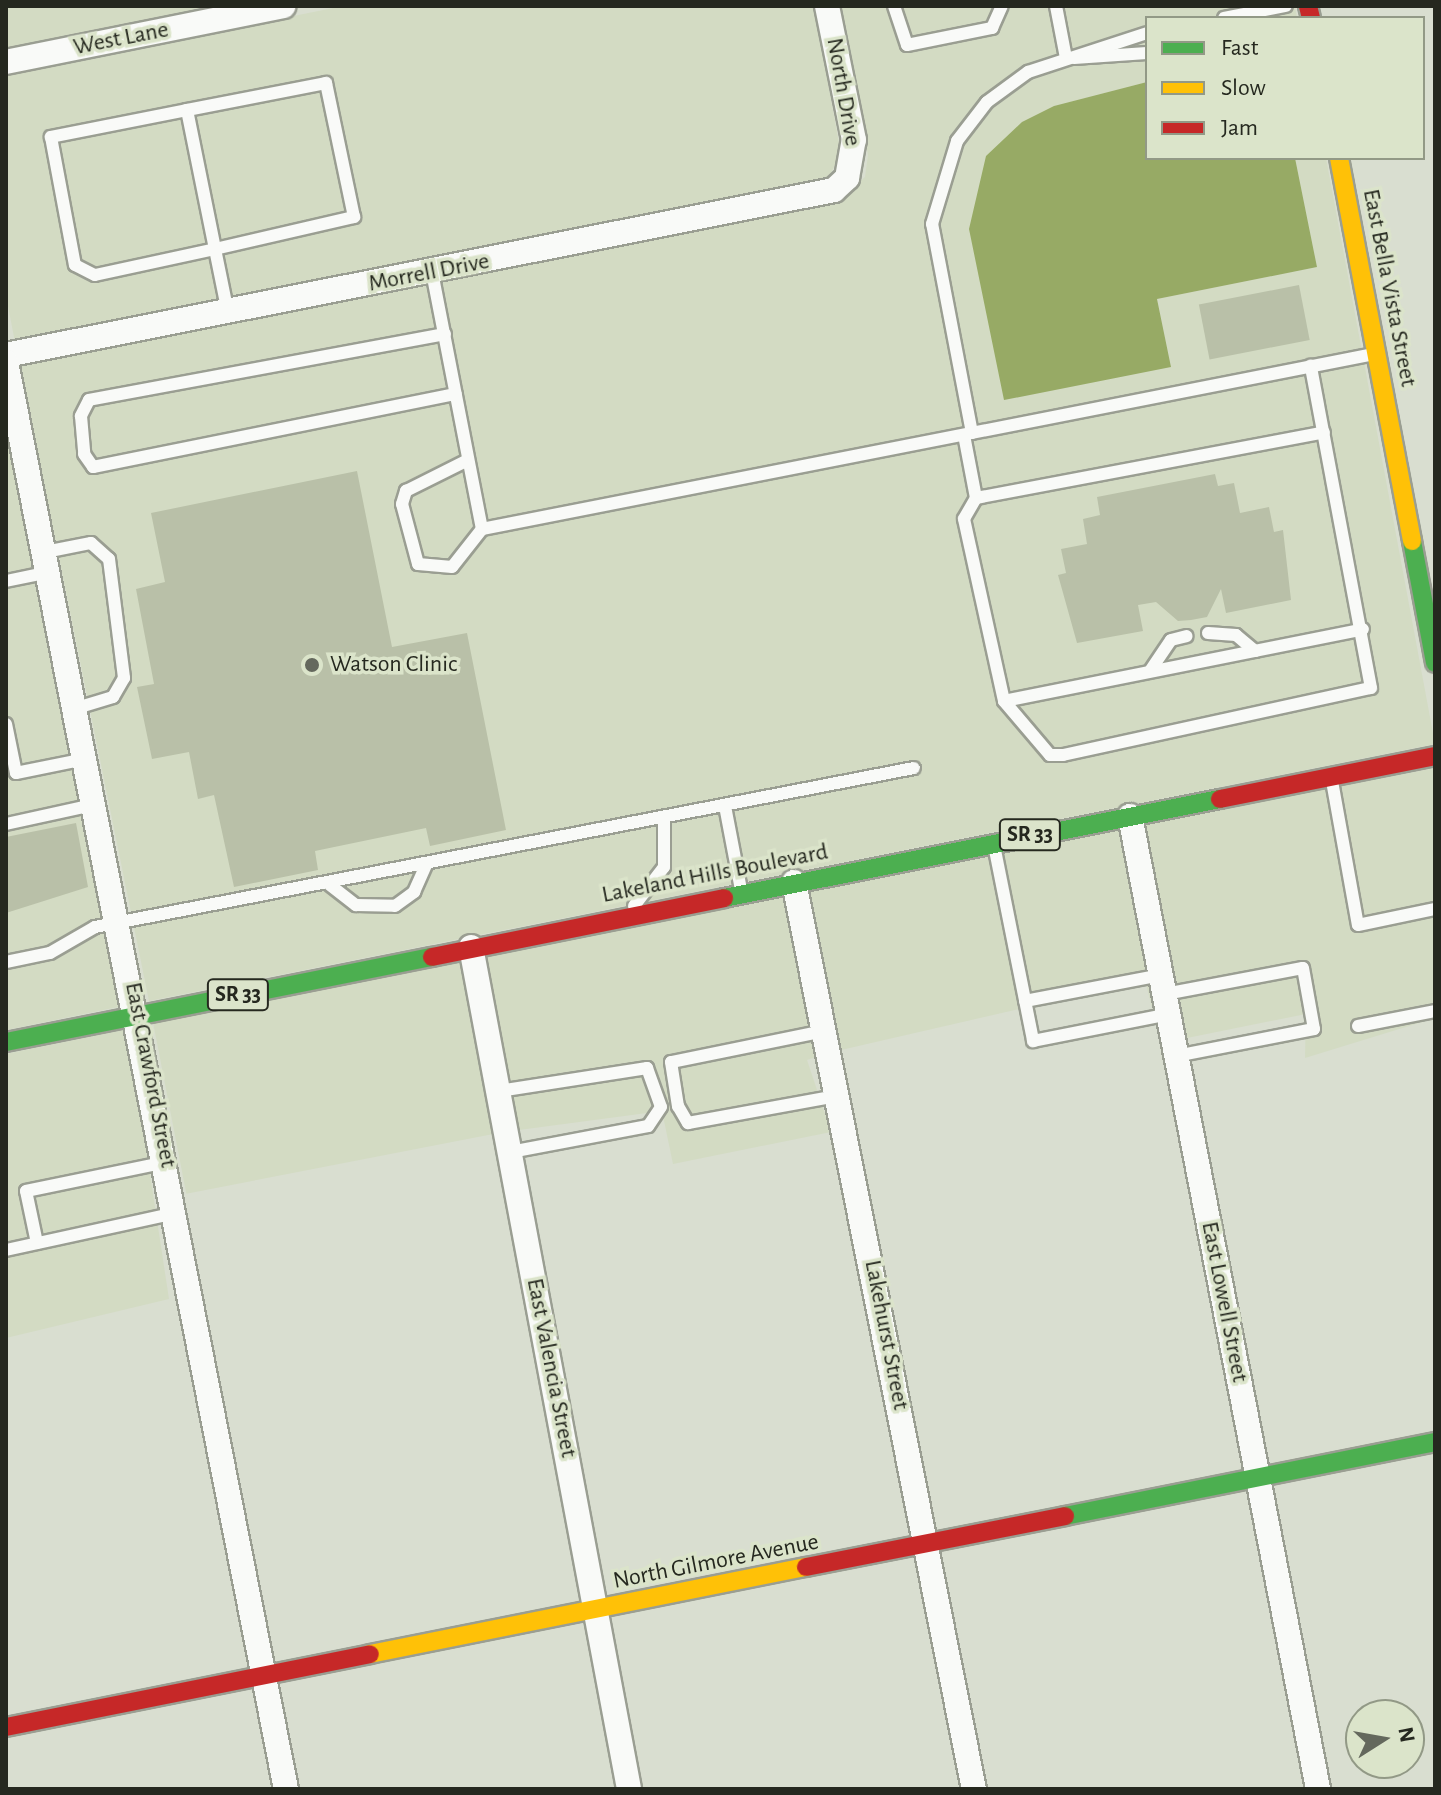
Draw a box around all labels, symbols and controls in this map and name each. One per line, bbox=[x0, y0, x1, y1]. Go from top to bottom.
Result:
street label: West Lane bbox=[71, 16, 171, 62]
legend bbox=[1145, 16, 1425, 160]
street label: North Drive bbox=[819, 36, 867, 148]
text: Fast bbox=[1221, 36, 1258, 60]
text: Slow bbox=[1221, 76, 1266, 100]
text: Jam bbox=[1221, 116, 1258, 140]
street label: East Bella Vista Street bbox=[1356, 187, 1422, 389]
street label: Morrell Drive bbox=[366, 247, 492, 299]
place label: Watson Clinic bbox=[330, 651, 457, 679]
marker: Watson Clinic bbox=[301, 654, 323, 676]
road number: SR 33 bbox=[998, 817, 1062, 853]
street label: Lakeland Hills Boulevard bbox=[600, 838, 830, 910]
road number: SR 33 bbox=[206, 977, 270, 1013]
street label: East Crawford Street bbox=[118, 980, 182, 1170]
street label: East Lowell Street bbox=[1194, 1219, 1254, 1385]
street label: Lakehurst Street bbox=[857, 1258, 915, 1412]
street label: East Valencia Street bbox=[520, 1276, 582, 1460]
street label: North Gilmore Avenue bbox=[611, 1528, 821, 1596]
north arrow bbox=[1345, 1699, 1425, 1779]
text: N bbox=[1394, 1725, 1419, 1744]

